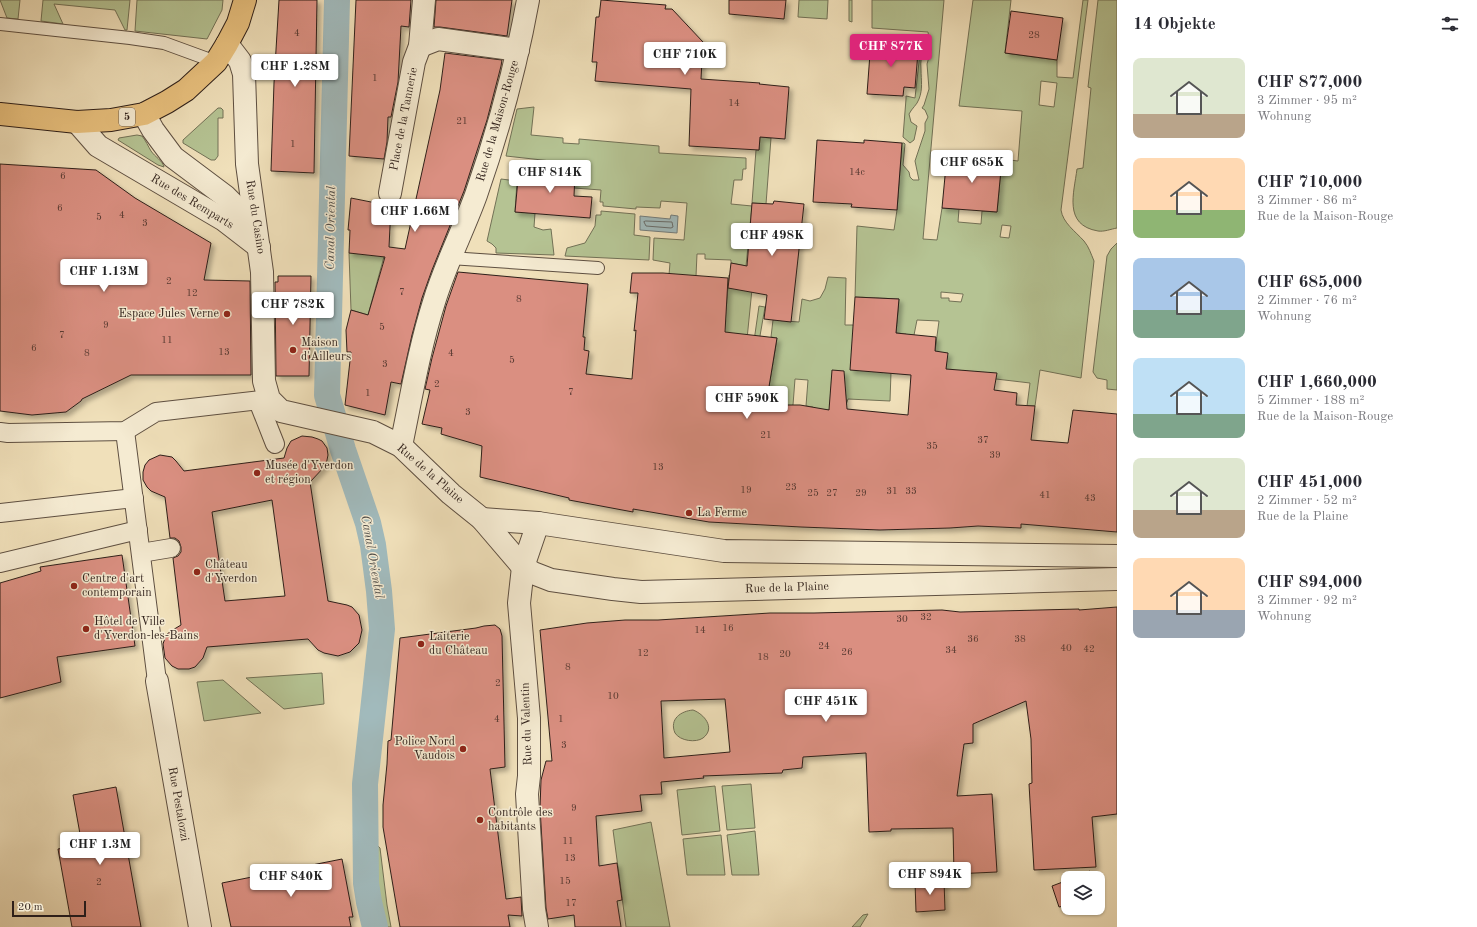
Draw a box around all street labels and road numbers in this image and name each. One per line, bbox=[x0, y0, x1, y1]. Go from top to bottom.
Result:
street label: Rue de la Maison-Rouge bbox=[475, 58, 521, 183]
street label: Place de la Tannerie bbox=[388, 66, 420, 172]
road number: 5 bbox=[119, 108, 135, 126]
street label: Rue des Remparts bbox=[148, 173, 236, 231]
street label: Rue du Casino bbox=[243, 179, 267, 255]
street label: Rue de la Plaine bbox=[394, 442, 466, 506]
street label: Rue de la Plaine bbox=[745, 581, 830, 595]
street label: Rue du Valentin bbox=[520, 682, 534, 766]
street label: Rue Pestalozzi bbox=[166, 766, 190, 842]

